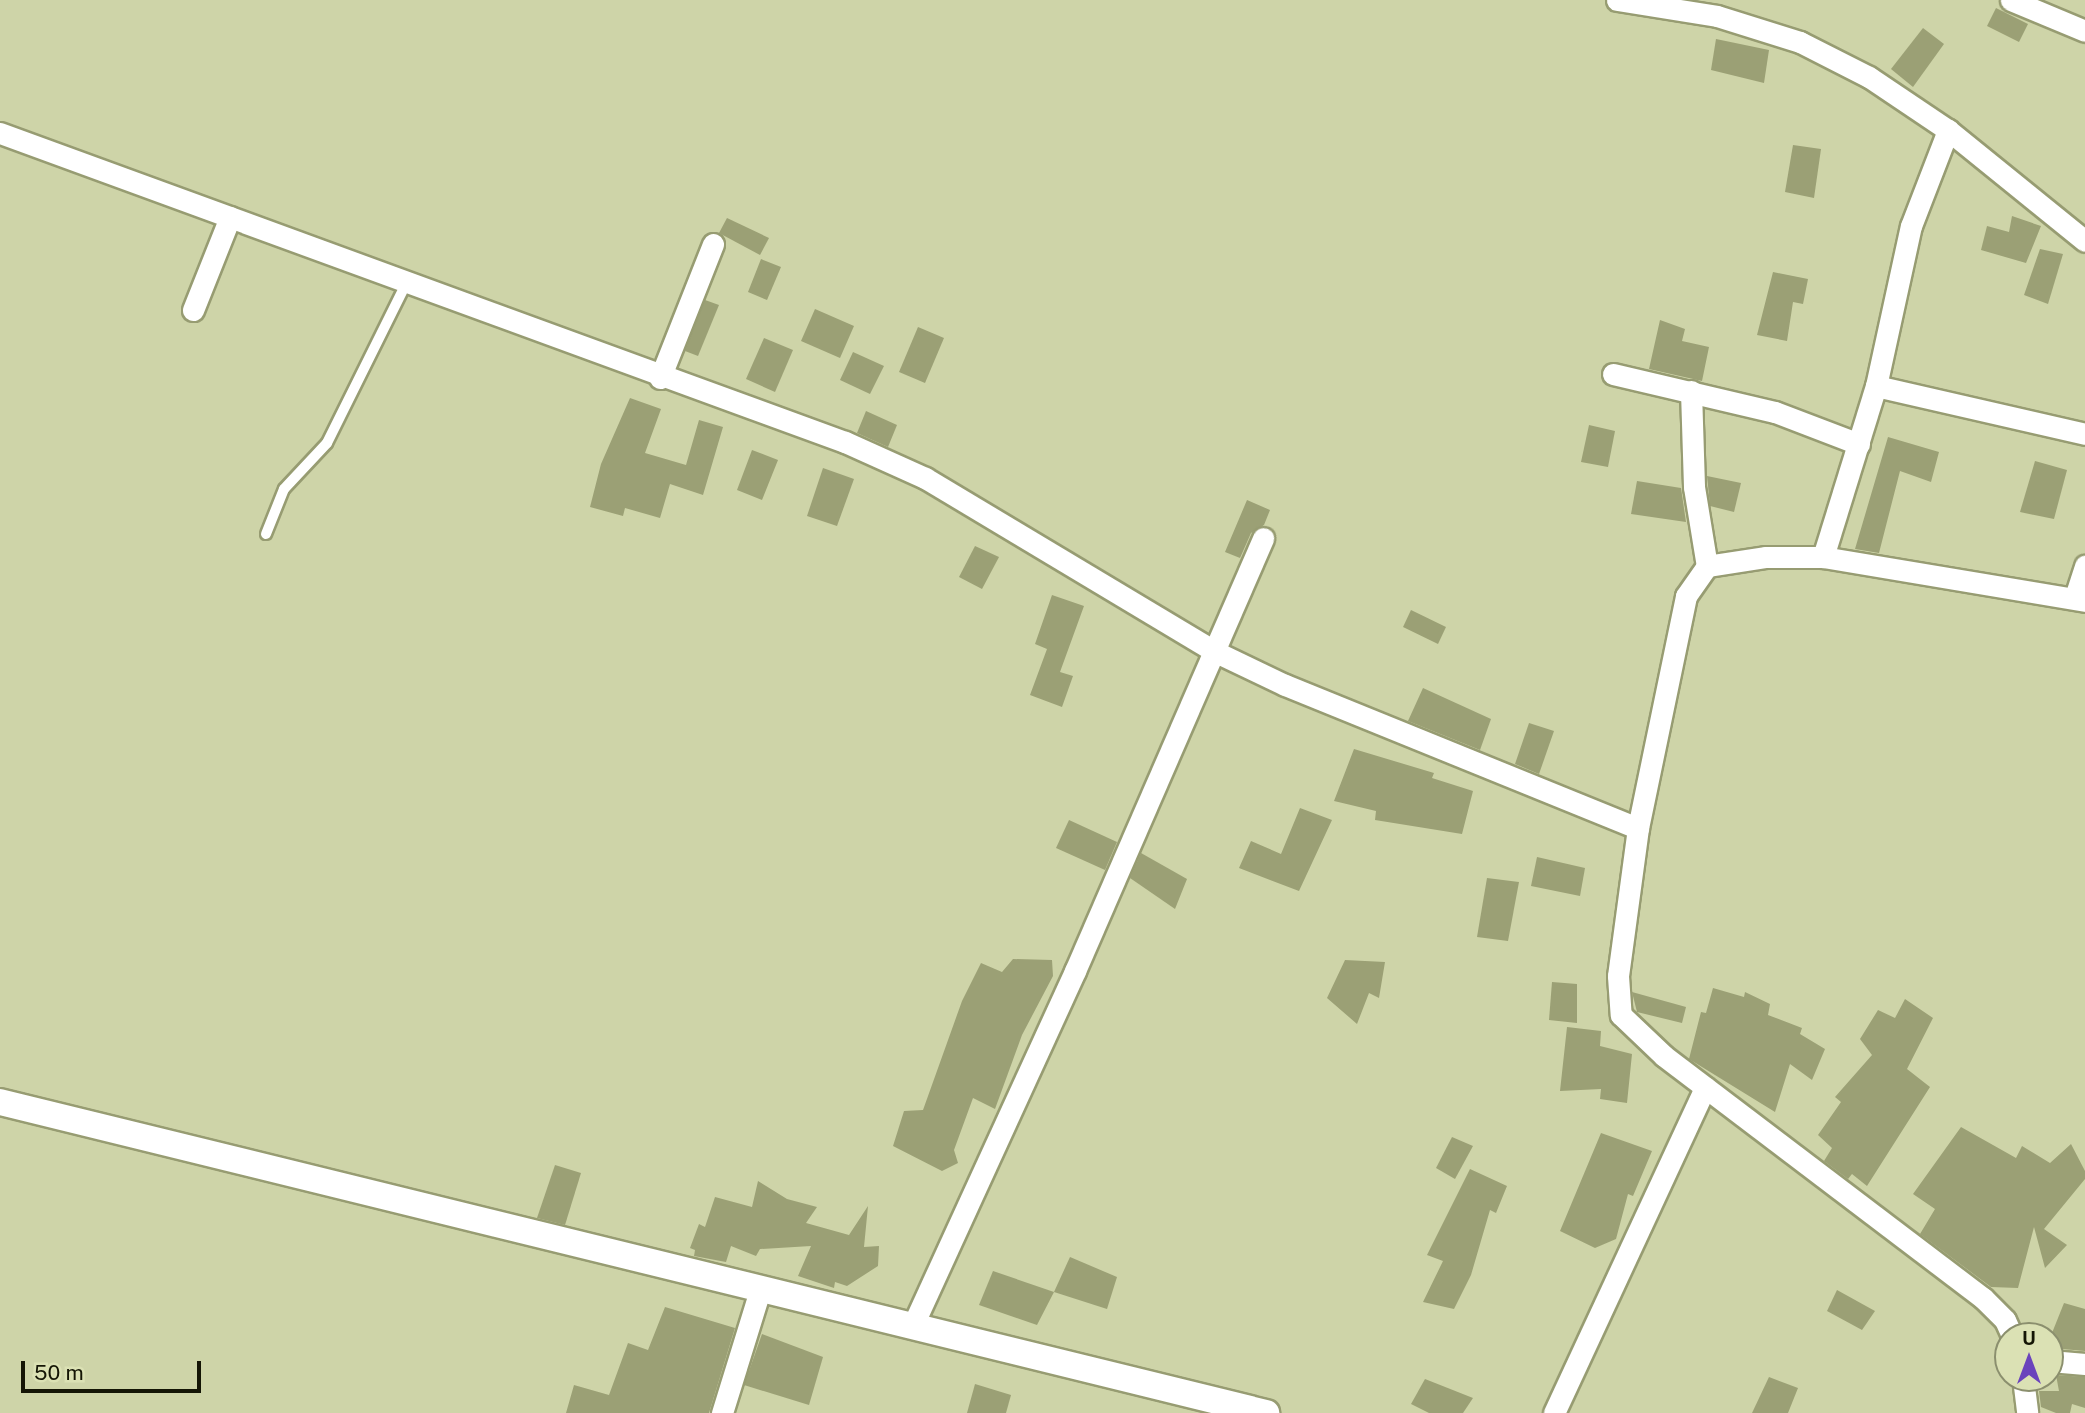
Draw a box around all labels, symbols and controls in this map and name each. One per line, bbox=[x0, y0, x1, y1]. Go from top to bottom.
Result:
north arrow bbox=[1994, 1322, 2064, 1392]
text: U bbox=[2022, 1327, 2036, 1349]
scale bar bbox=[24, 1346, 205, 1390]
text: 50 m bbox=[34, 1360, 84, 1385]

